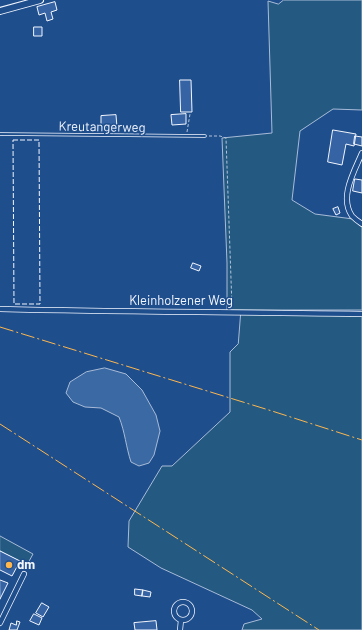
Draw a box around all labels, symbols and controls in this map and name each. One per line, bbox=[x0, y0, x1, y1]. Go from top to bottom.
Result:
street label: Kreutangerweg bbox=[58, 118, 146, 136]
street label: Kleinholzener Weg bbox=[129, 293, 233, 309]
place label: dm bbox=[17, 557, 35, 573]
marker: dm bbox=[4, 560, 14, 570]

